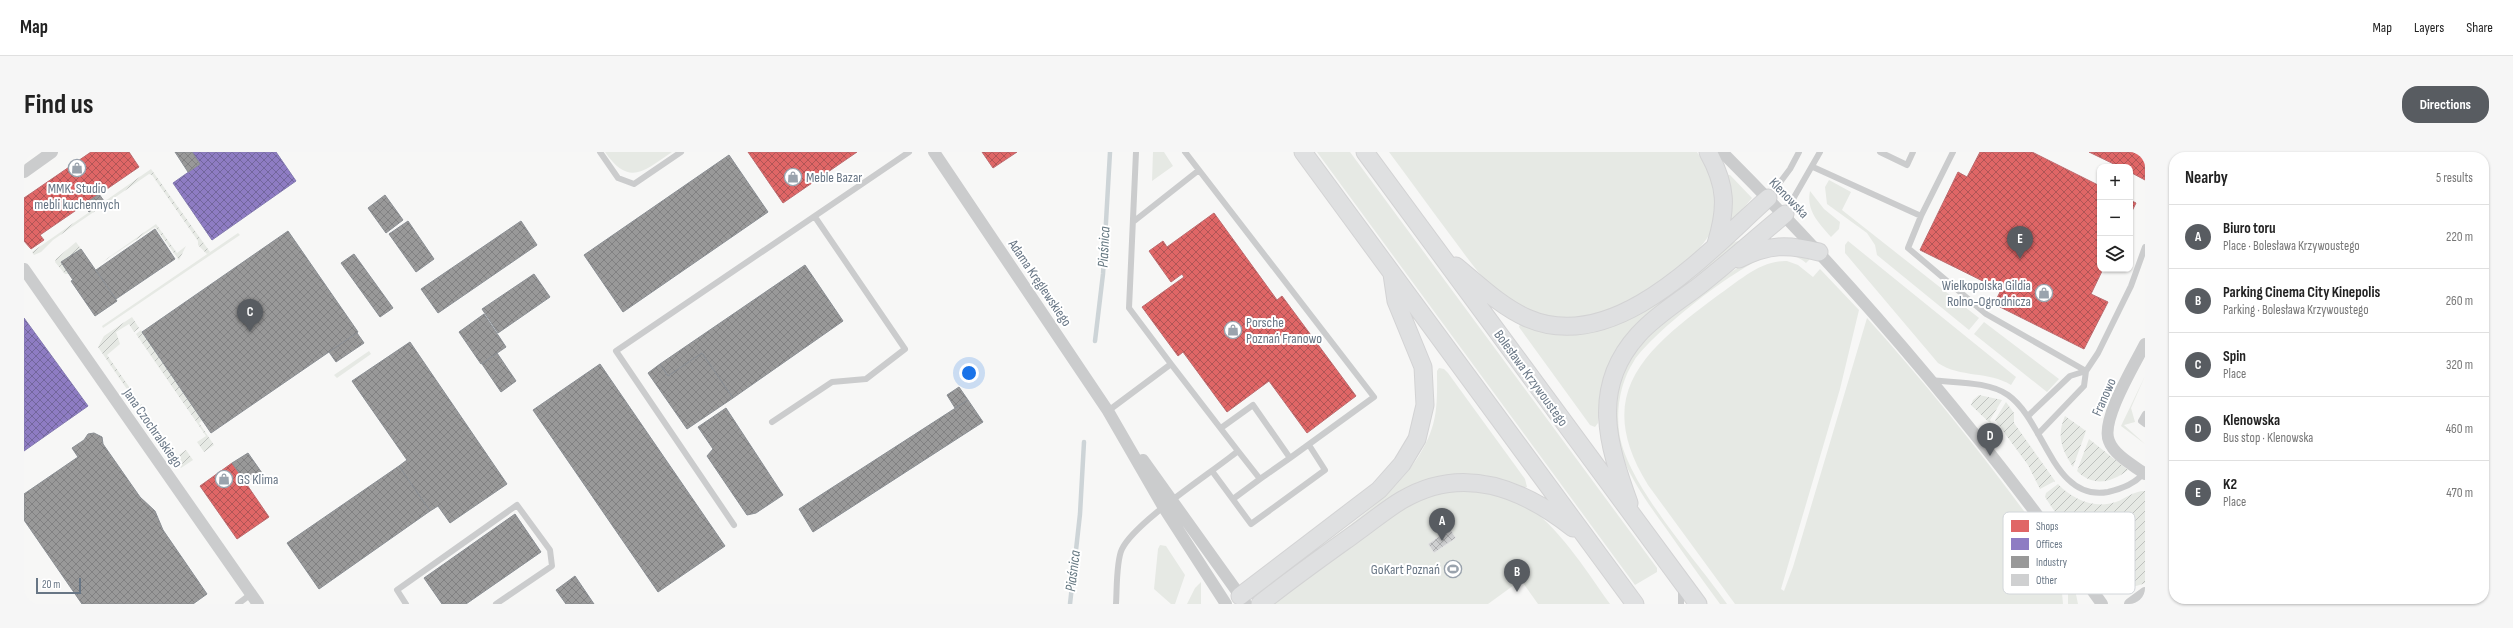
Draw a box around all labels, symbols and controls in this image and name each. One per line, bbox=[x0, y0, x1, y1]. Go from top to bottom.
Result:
text: Map bbox=[20, 16, 48, 39]
text: Map bbox=[2372, 19, 2392, 36]
text: Layers bbox=[2414, 19, 2444, 36]
text: Share bbox=[2466, 19, 2493, 36]
button: Directions bbox=[2402, 86, 2489, 123]
text: Find us bbox=[24, 88, 93, 121]
shop icon: MMK. Studio mebli kuchennych bbox=[67, 158, 87, 178]
map controls bbox=[2097, 164, 2133, 272]
button: + bbox=[2097, 164, 2133, 200]
shop icon: Meble Bazar bbox=[783, 167, 803, 187]
text: Nearby bbox=[2185, 168, 2228, 188]
place label: Meble Bazar bbox=[806, 169, 862, 186]
text: 5 results bbox=[2436, 170, 2473, 186]
street label: Klenowska bbox=[1766, 174, 1812, 222]
place label: MMK. Studio mebli kuchennych bbox=[34, 180, 120, 213]
button: − bbox=[2097, 200, 2133, 236]
text: Biuro toru bbox=[2223, 219, 2276, 238]
water label: Piaśnica bbox=[1093, 226, 1115, 268]
pin: E bbox=[2007, 226, 2033, 259]
text: A bbox=[2195, 229, 2201, 245]
text: 220 m bbox=[2446, 229, 2473, 245]
street label: Adama Kręglewskiego bbox=[1004, 236, 1075, 330]
button: layers bbox=[2097, 236, 2133, 272]
text: Place · Bolesława Krzywoustego bbox=[2223, 238, 2360, 254]
place label: Wielkopolska Gildia Rolno-Ogrodnicza bbox=[1942, 277, 2031, 310]
shop icon: Wielkopolska Gildia Rolno-Ogrodnicza bbox=[2034, 283, 2054, 303]
text: Parking Cinema City Kinepolis bbox=[2223, 283, 2380, 302]
text: B bbox=[2195, 293, 2201, 309]
text: 260 m bbox=[2446, 293, 2473, 309]
pin: C bbox=[237, 299, 263, 332]
text: Parking · Bolesława Krzywoustego bbox=[2223, 302, 2369, 318]
place label: Porsche Poznań Franowo bbox=[1246, 314, 1322, 347]
shop icon: Porsche Poznań Franowo bbox=[1223, 320, 1243, 340]
street label: Bolesława Krzywoustego bbox=[1490, 327, 1572, 430]
text: Spin bbox=[2223, 347, 2246, 366]
text: C bbox=[2195, 357, 2201, 373]
text: 320 m bbox=[2446, 357, 2473, 373]
your location bbox=[959, 363, 979, 383]
text: Place bbox=[2223, 366, 2246, 382]
street label: Franowo bbox=[2088, 375, 2120, 419]
street label: Jana Czochralskiego bbox=[119, 384, 187, 471]
text: Klenowska bbox=[2223, 411, 2280, 430]
text: D bbox=[2195, 421, 2201, 437]
text: 460 m bbox=[2446, 421, 2473, 437]
pin: D bbox=[1977, 423, 2003, 456]
text: Bus stop · Klenowska bbox=[2223, 430, 2313, 446]
shop icon: GS Klima bbox=[214, 469, 234, 489]
place label: GS Klima bbox=[237, 471, 278, 488]
text: K2 bbox=[2223, 475, 2237, 494]
text: E bbox=[2195, 485, 2201, 501]
text: 470 m bbox=[2446, 485, 2473, 501]
text: Place bbox=[2223, 494, 2246, 510]
pin: A bbox=[1429, 508, 1455, 541]
legend bbox=[2003, 512, 2135, 594]
text: Shops bbox=[2036, 520, 2059, 533]
text: Offices bbox=[2036, 538, 2063, 551]
water label: Piaśnica bbox=[1061, 549, 1085, 593]
text: Industry bbox=[2036, 556, 2068, 569]
sports icon: GoKart Poznań bbox=[1443, 559, 1463, 579]
pin: B bbox=[1504, 559, 1530, 592]
place label: GoKart Poznań bbox=[1371, 561, 1440, 578]
text: Other bbox=[2036, 574, 2057, 587]
scale bar bbox=[36, 576, 81, 595]
text: 20 m bbox=[42, 578, 60, 591]

